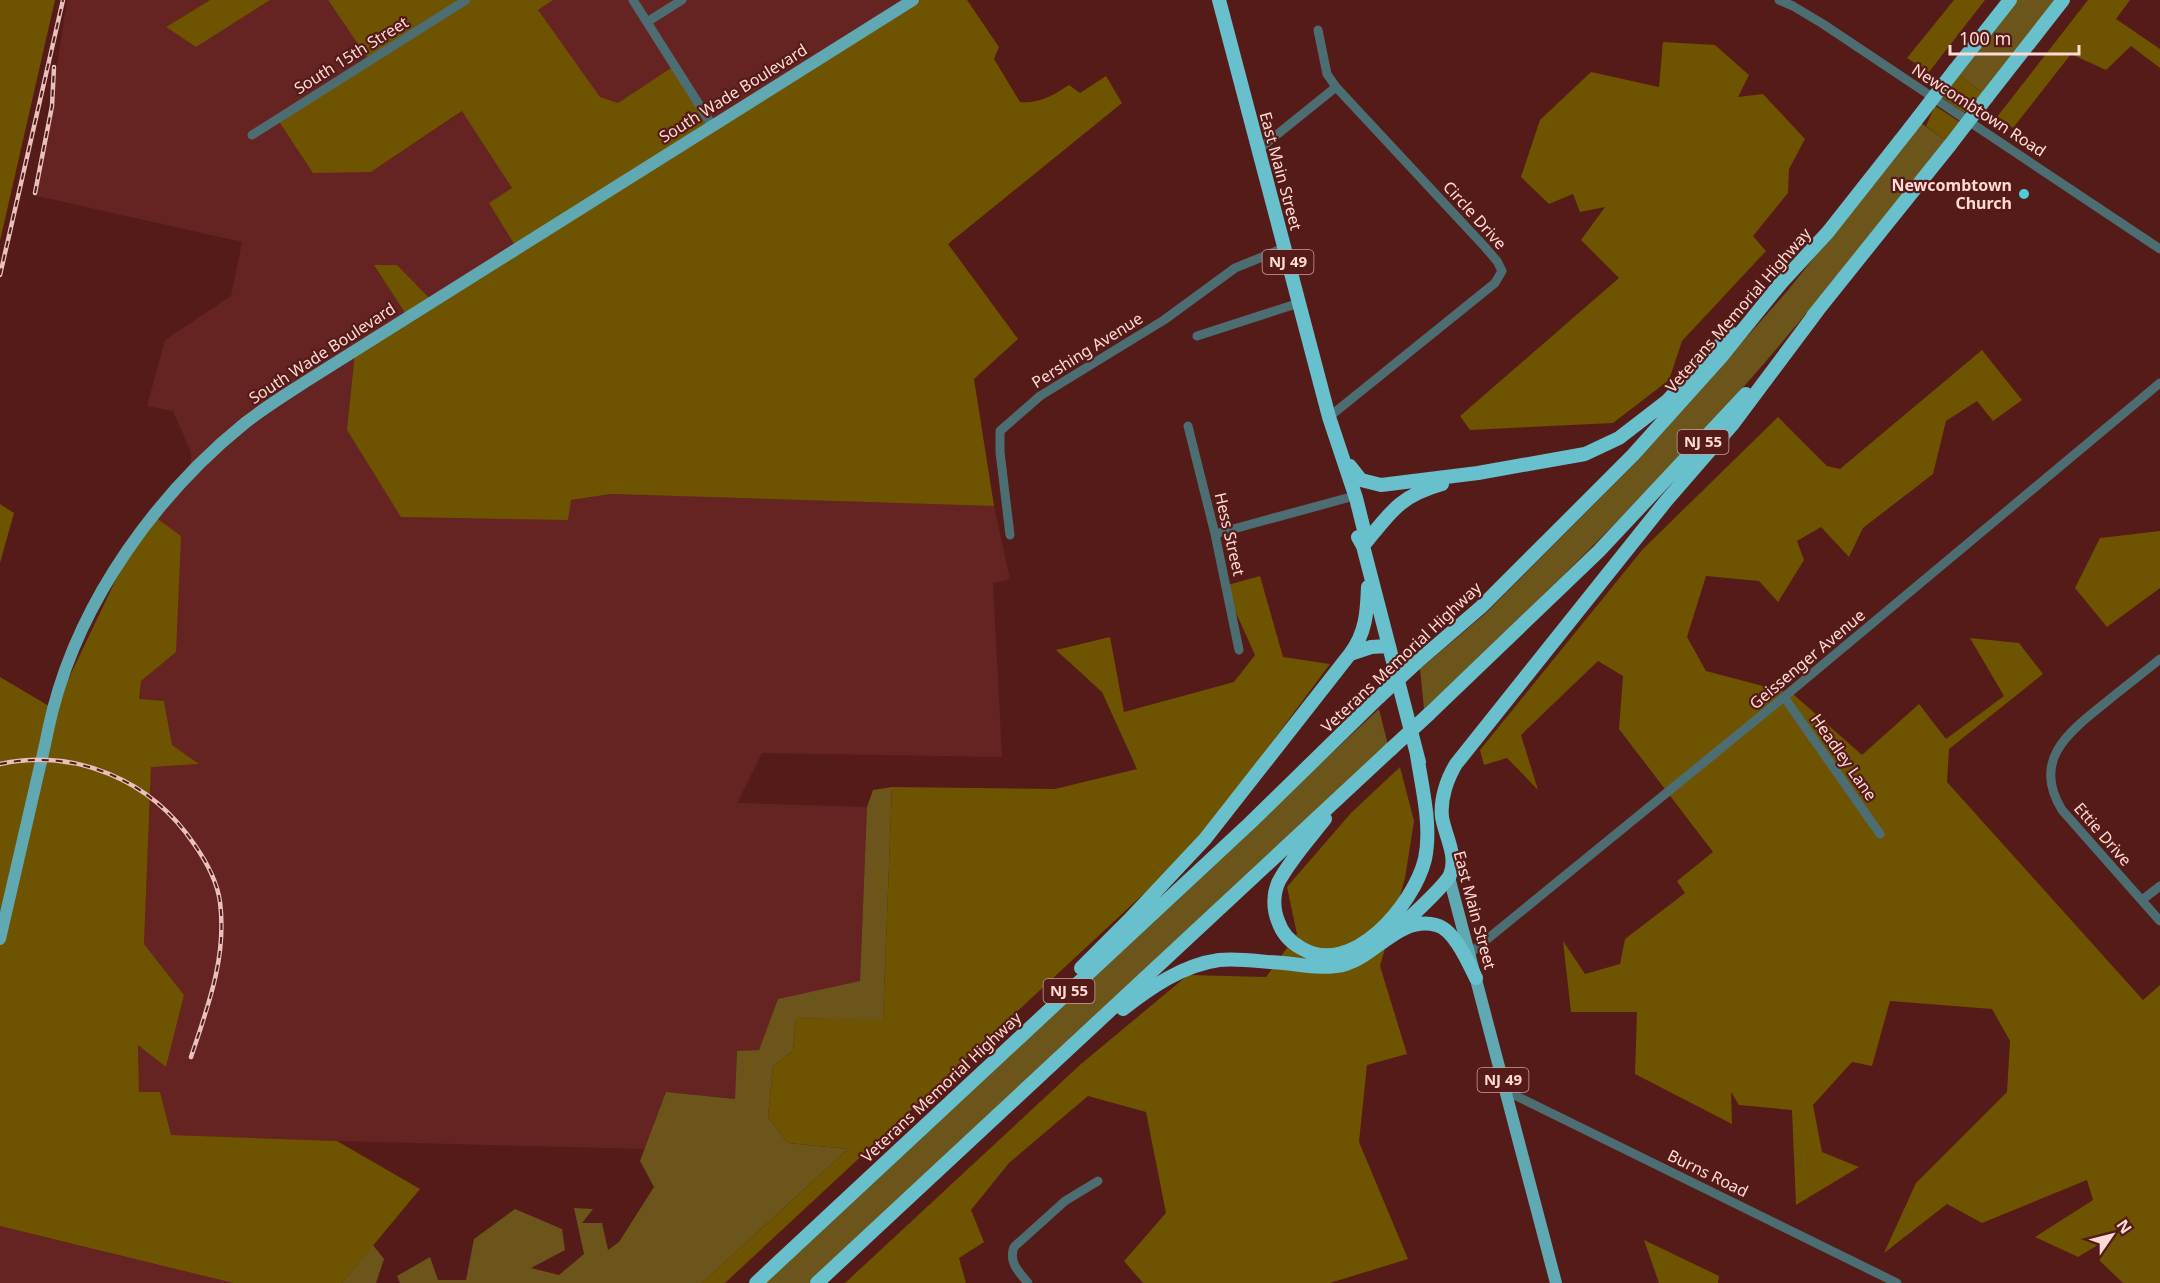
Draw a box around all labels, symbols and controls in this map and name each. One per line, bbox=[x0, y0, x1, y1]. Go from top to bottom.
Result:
street label: South 15th Street bbox=[290, 11, 413, 99]
scale bar bbox=[1950, 18, 2079, 56]
text: 100 m bbox=[1959, 26, 2011, 50]
street label: South Wade Boulevard bbox=[655, 38, 811, 148]
street label: Newcombtown Road bbox=[1908, 58, 2050, 162]
street label: East Main Street bbox=[1255, 109, 1307, 233]
place label: Newcombtown Church bbox=[1891, 174, 2012, 214]
street label: Circle Drive bbox=[1438, 176, 1512, 254]
marker: Newcombtown Church bbox=[2017, 187, 2031, 201]
street label: Veterans Memorial Highway bbox=[1660, 222, 1816, 397]
road number: NJ 49 bbox=[1262, 250, 1314, 274]
street label: South Wade Boulevard bbox=[244, 297, 400, 409]
street label: Pershing Avenue bbox=[1027, 307, 1147, 393]
road number: NJ 55 bbox=[1678, 430, 1728, 454]
street label: Hess Street bbox=[1210, 490, 1250, 578]
street label: Veterans Memorial Highway bbox=[1316, 576, 1487, 737]
street label: Geissenger Avenue bbox=[1744, 604, 1870, 714]
street label: Headley Lane bbox=[1806, 709, 1882, 805]
street label: Ettie Drive bbox=[2069, 798, 2137, 870]
street label: East Main Street bbox=[1449, 848, 1501, 972]
road number: NJ 55 bbox=[1044, 979, 1094, 1003]
street label: Veterans Memorial Highway bbox=[856, 1006, 1027, 1167]
road number: NJ 49 bbox=[1478, 1068, 1528, 1092]
street label: Burns Road bbox=[1664, 1144, 1752, 1202]
north arrow bbox=[2082, 1205, 2142, 1265]
text: N bbox=[2112, 1215, 2137, 1238]

